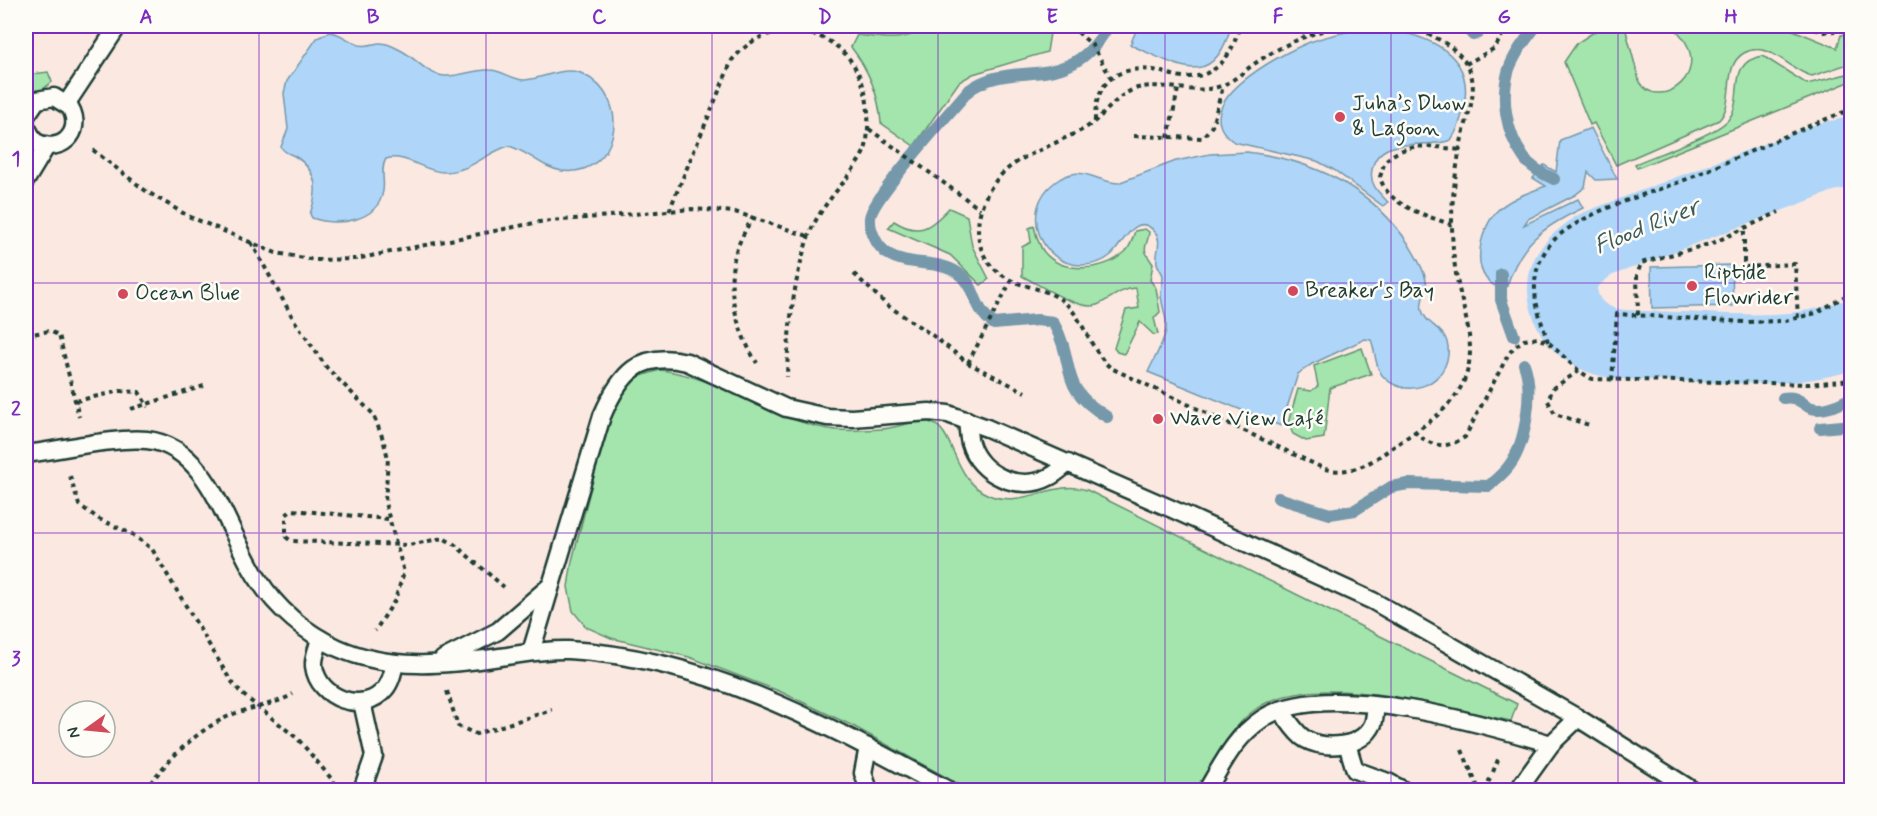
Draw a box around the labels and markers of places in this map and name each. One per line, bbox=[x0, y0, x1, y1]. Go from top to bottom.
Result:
place label: Juha’s Dhow & Lagoon bbox=[1352, 90, 1466, 146]
marker: Juha’s Dhow & Lagoon bbox=[1333, 110, 1347, 124]
place label: Riptide Flowrider bbox=[1704, 259, 1794, 312]
place label: Breaker's Bay bbox=[1305, 277, 1434, 305]
marker: Riptide Flowrider bbox=[1685, 279, 1699, 293]
place label: Ocean Blue bbox=[135, 280, 240, 308]
marker: Breaker's Bay bbox=[1286, 284, 1300, 298]
marker: Ocean Blue bbox=[116, 287, 130, 301]
place label: Wave View Café bbox=[1170, 405, 1324, 433]
marker: Wave View Café bbox=[1151, 412, 1165, 426]

